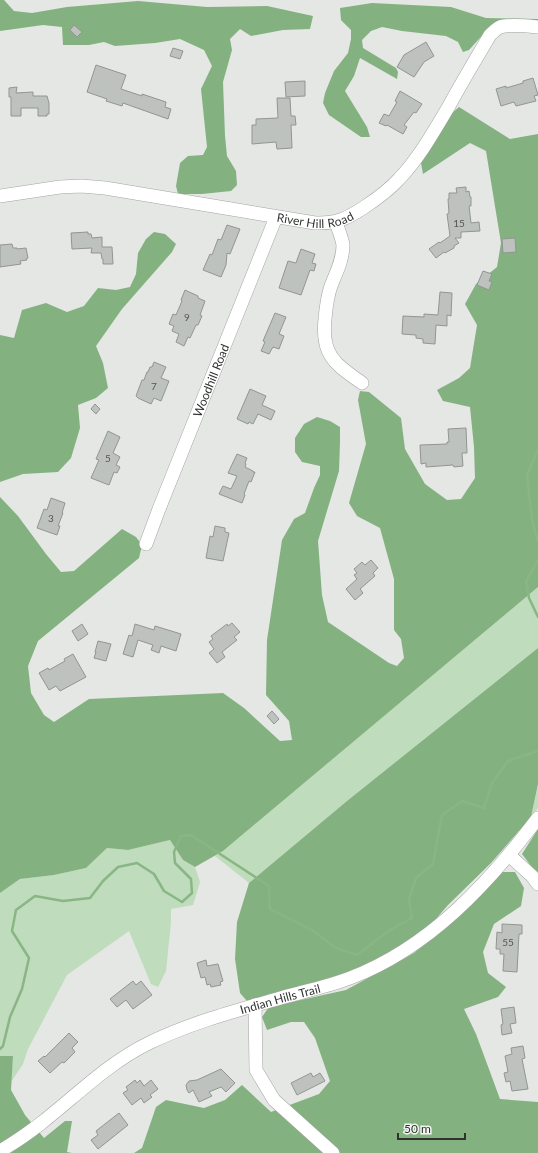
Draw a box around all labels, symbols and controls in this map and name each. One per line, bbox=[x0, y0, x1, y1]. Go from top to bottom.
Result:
street label: River Hill Road bbox=[276, 208, 356, 231]
house number: 15 bbox=[453, 217, 465, 229]
house number: 9 bbox=[184, 311, 190, 323]
street label: Woodhill Road bbox=[189, 342, 232, 419]
house number: 7 bbox=[151, 380, 157, 392]
house number: 5 bbox=[105, 452, 111, 464]
house number: 3 bbox=[48, 512, 54, 524]
house number: 55 bbox=[502, 936, 514, 948]
street label: Indian Hills Trail bbox=[238, 980, 322, 1017]
scale bar bbox=[398, 1115, 465, 1141]
text: 50 m bbox=[404, 1121, 431, 1136]

